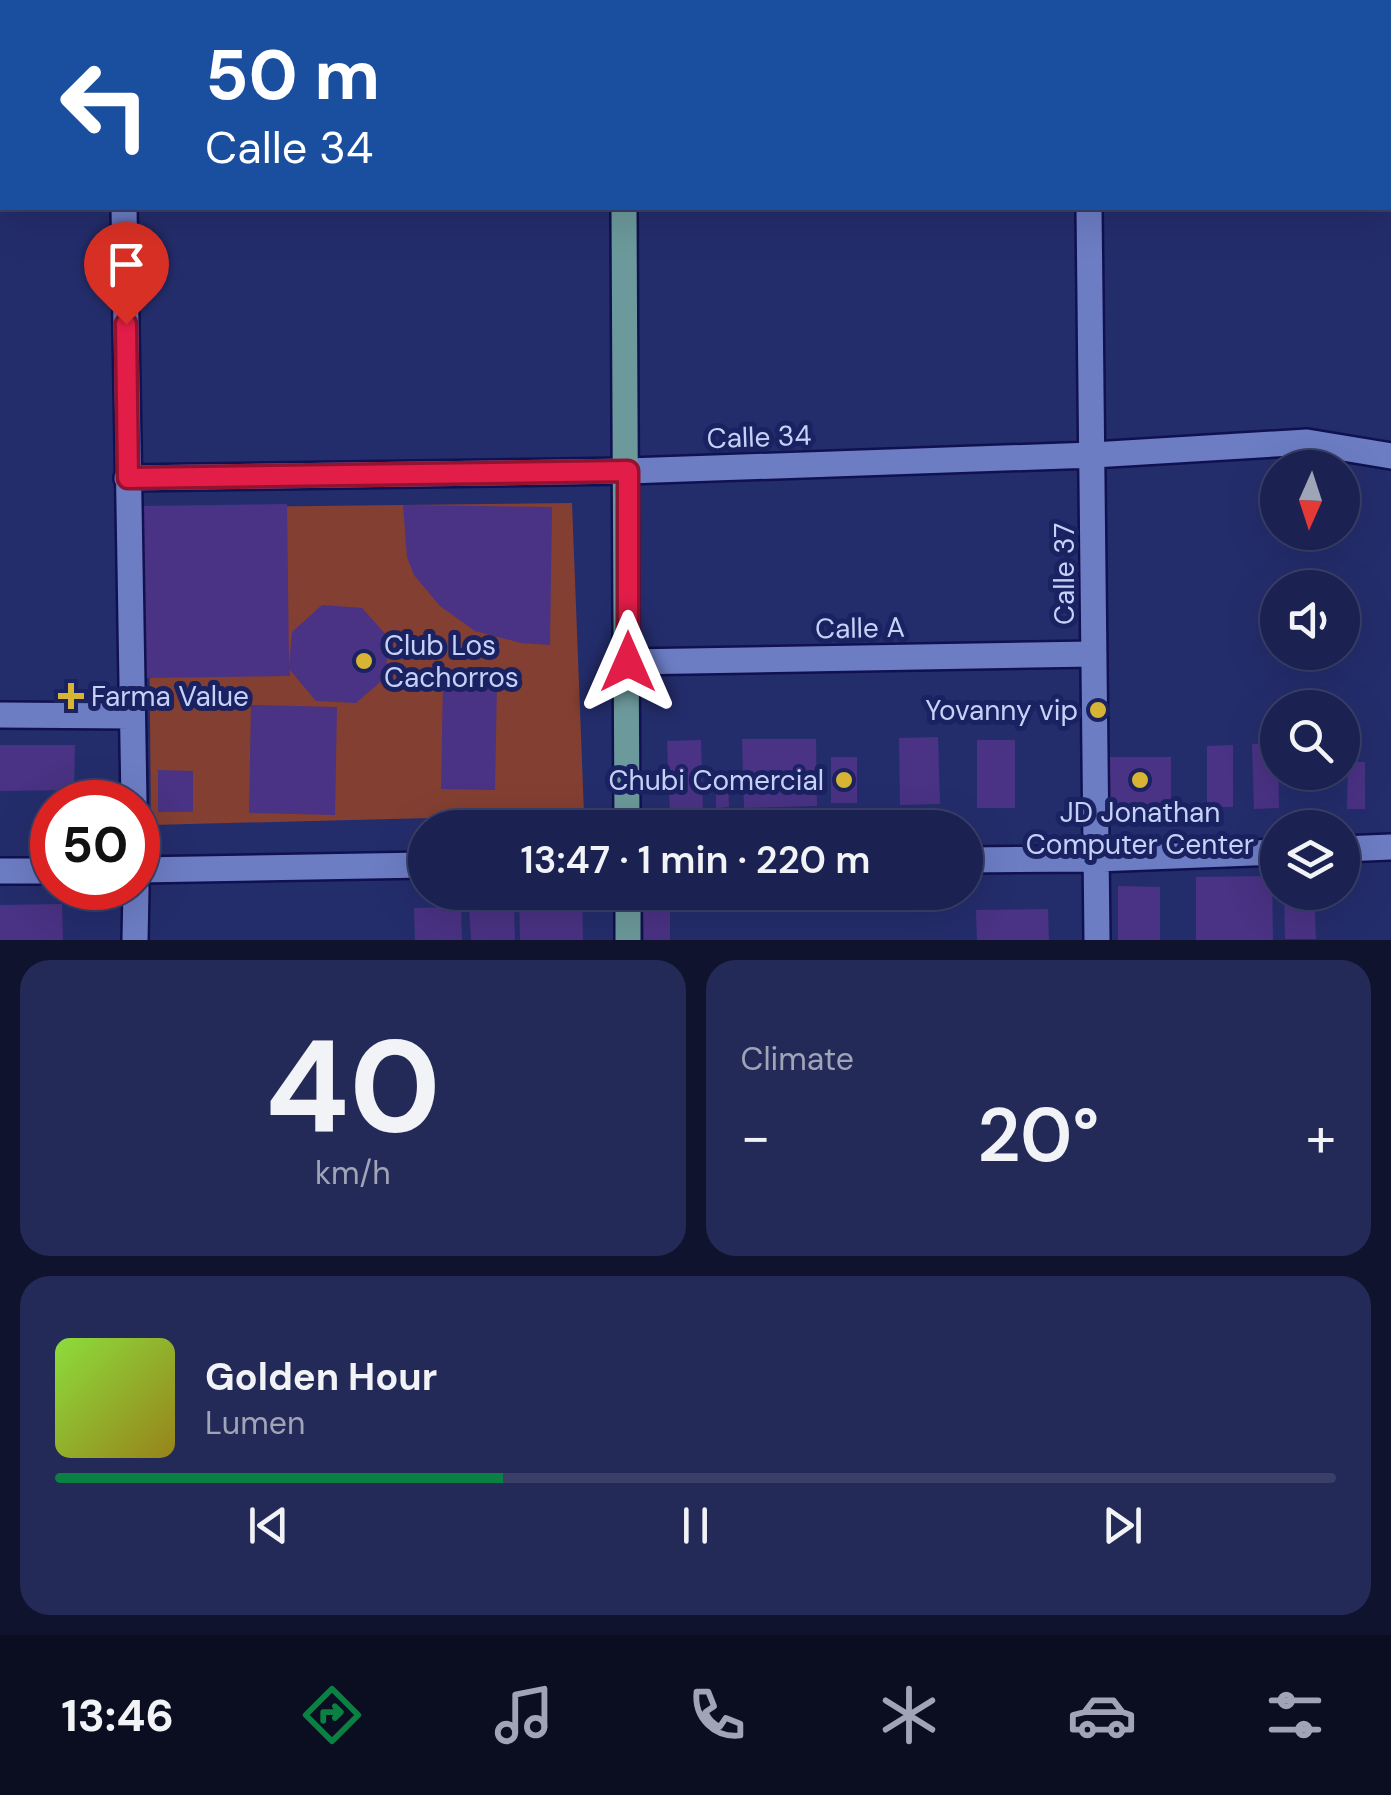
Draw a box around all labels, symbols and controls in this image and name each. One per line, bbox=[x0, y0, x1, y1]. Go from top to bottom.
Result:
text: 50 m bbox=[205, 30, 380, 121]
icon: left bbox=[40, 40, 170, 170]
text: Calle 34 bbox=[205, 118, 373, 177]
pin bbox=[84, 222, 169, 325]
icon: arrive bbox=[99, 237, 154, 292]
street label: Calle 34 bbox=[706, 417, 812, 457]
north arrow bbox=[1260, 450, 1360, 550]
map controls bbox=[1260, 450, 1360, 910]
street label: Calle 37 bbox=[1046, 523, 1083, 625]
button: sound bbox=[1260, 570, 1360, 670]
street label: Calle A bbox=[815, 609, 905, 647]
position arrow bbox=[576, 610, 680, 714]
place label: Club Los Cachorros bbox=[384, 627, 519, 696]
marker: Club Los Cachorros bbox=[353, 650, 375, 672]
place label: Farma Value bbox=[91, 678, 249, 715]
marker: Farma Value bbox=[60, 685, 82, 707]
button: search bbox=[1260, 690, 1360, 790]
place label: Yovanny vip bbox=[925, 692, 1078, 729]
marker: Yovanny vip bbox=[1087, 699, 1109, 721]
place label: Chubi Comercial bbox=[609, 762, 824, 799]
marker: Chubi Comercial bbox=[833, 769, 855, 791]
marker: JD Jonathan Computer Center bbox=[1129, 769, 1151, 791]
speed limit sign: 50 bbox=[30, 780, 160, 910]
place label: JD Jonathan Computer Center bbox=[1026, 794, 1254, 863]
button: layers bbox=[1260, 810, 1360, 910]
text: 13:47 · 1 min · 220 m bbox=[521, 835, 871, 885]
text: 40 bbox=[265, 1002, 441, 1171]
text: Climate bbox=[741, 1038, 854, 1080]
text: 20° bbox=[977, 1087, 1099, 1184]
text: − bbox=[741, 1101, 771, 1173]
text: + bbox=[1306, 1101, 1336, 1173]
text: km/h bbox=[315, 1152, 391, 1194]
text: Golden Hour bbox=[205, 1352, 437, 1402]
text: Lumen bbox=[205, 1402, 305, 1444]
icon: previous bbox=[241, 1498, 296, 1553]
icon: pause bbox=[668, 1498, 723, 1553]
icon: next bbox=[1095, 1498, 1150, 1553]
icon: directions bbox=[297, 1680, 367, 1750]
icon: music bbox=[489, 1680, 559, 1750]
icon: phone bbox=[682, 1680, 752, 1750]
icon: climate bbox=[874, 1680, 944, 1750]
icon: car bbox=[1067, 1680, 1137, 1750]
icon: filters bbox=[1260, 1680, 1330, 1750]
text: 13:46 bbox=[61, 1686, 174, 1745]

